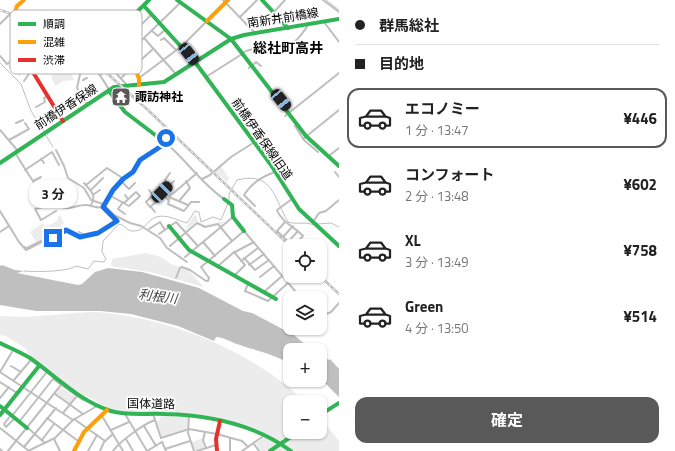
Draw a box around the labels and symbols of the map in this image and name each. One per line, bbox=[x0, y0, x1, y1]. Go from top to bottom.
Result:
street label: 南新井前橋線 bbox=[246, 2, 320, 33]
legend bbox=[10, 10, 142, 74]
text: 順調 bbox=[43, 16, 65, 32]
text: 混雑 bbox=[43, 34, 65, 50]
district label: 総社町高井 bbox=[253, 37, 323, 58]
car bbox=[177, 41, 201, 67]
text: 渋滞 bbox=[43, 52, 65, 68]
street label: 前橋伊香保線 bbox=[30, 79, 101, 134]
temple icon: 諏訪神社 bbox=[110, 86, 132, 108]
place label: 諏訪神社 bbox=[135, 87, 183, 106]
car bbox=[269, 87, 293, 113]
street label: 前橋伊香保線旧道 bbox=[227, 94, 298, 183]
route start bbox=[157, 129, 175, 147]
car bbox=[149, 179, 175, 205]
callout: 3 分 bbox=[29, 180, 77, 208]
route end bbox=[44, 229, 62, 247]
water label: 利根川 bbox=[137, 284, 181, 309]
street label: 国体道路 bbox=[127, 394, 175, 413]

